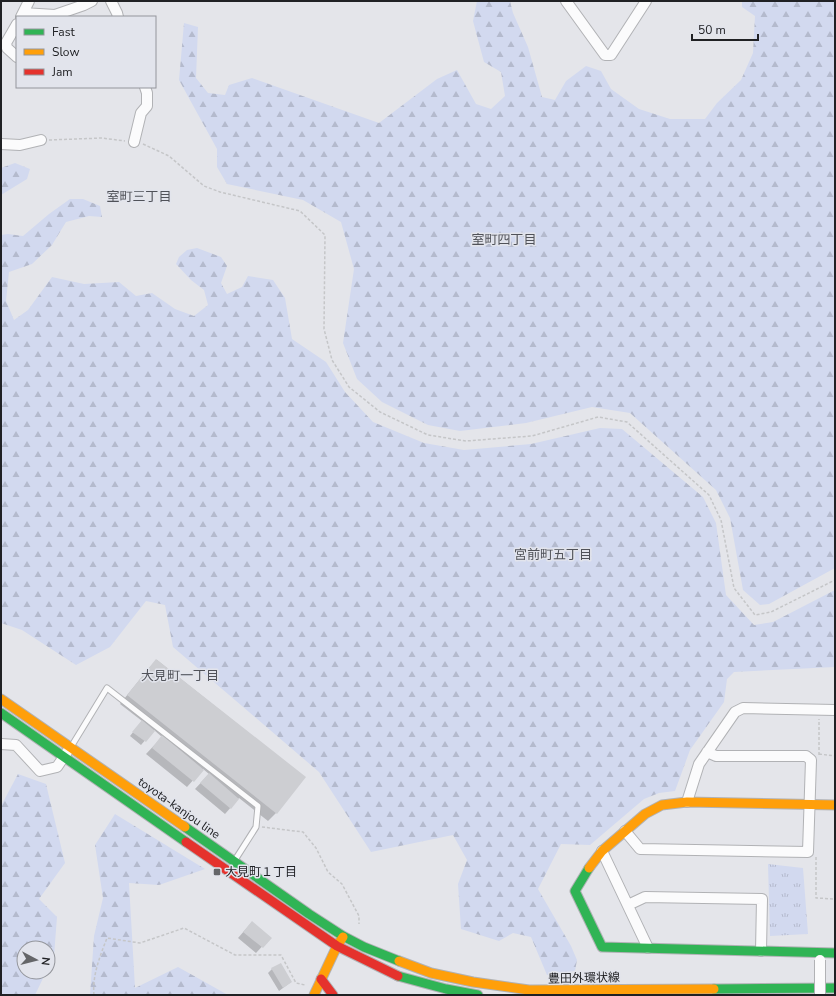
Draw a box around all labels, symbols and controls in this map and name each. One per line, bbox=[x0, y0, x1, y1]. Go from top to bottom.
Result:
legend bbox=[16, 16, 156, 88]
scale bar bbox=[692, 16, 758, 42]
text: 50 m bbox=[698, 22, 726, 38]
text: Fast bbox=[52, 24, 75, 40]
text: Slow bbox=[52, 44, 80, 60]
text: Jam bbox=[51, 64, 73, 80]
district label: 室町三丁目 bbox=[106, 188, 172, 206]
district label: 室町四丁目 bbox=[471, 231, 537, 249]
district label: 宮前町五丁目 bbox=[514, 546, 592, 564]
district label: 大見町一丁目 bbox=[141, 667, 219, 685]
street label: toyota-kanjou line bbox=[135, 774, 223, 842]
place label: 大見町１丁目 bbox=[225, 864, 297, 880]
marker: 大見町１丁目 bbox=[212, 867, 222, 877]
north arrow bbox=[16, 940, 56, 980]
text: N bbox=[37, 956, 53, 966]
street label: 豊田外環状線 bbox=[548, 969, 620, 987]

